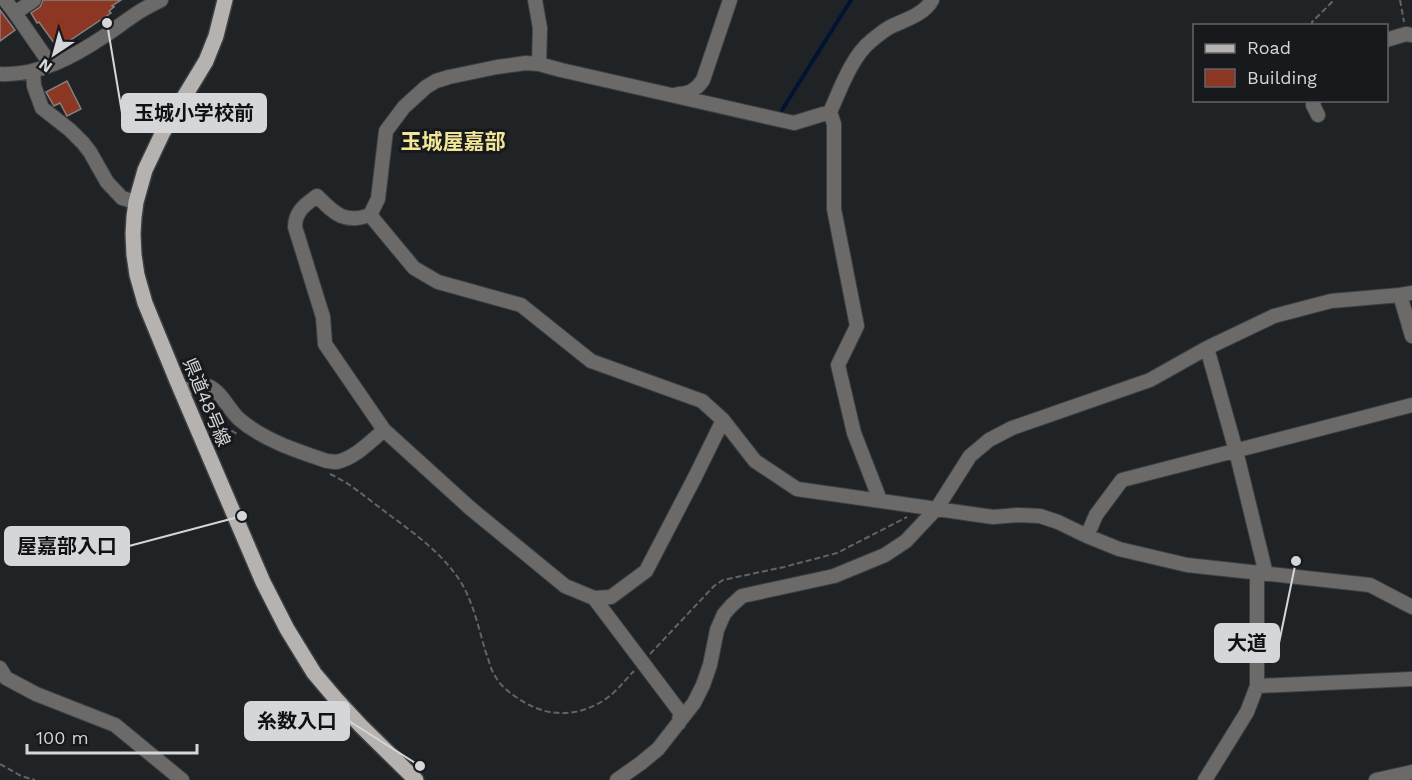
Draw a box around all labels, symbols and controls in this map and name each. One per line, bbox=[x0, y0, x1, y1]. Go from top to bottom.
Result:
north arrow bbox=[24, 24, 84, 84]
legend bbox=[1193, 24, 1388, 102]
text: Road bbox=[1247, 37, 1291, 58]
text: N bbox=[35, 55, 56, 77]
text: Building bbox=[1247, 67, 1317, 88]
callout: 玉城小学校前 bbox=[122, 94, 266, 132]
text: 玉城小学校前 bbox=[134, 101, 254, 125]
district label: 玉城屋嘉部 bbox=[401, 129, 506, 154]
street label: 県道48号線 bbox=[179, 355, 235, 449]
callout: 屋嘉部入口 bbox=[5, 527, 129, 565]
text: 屋嘉部入口 bbox=[17, 534, 117, 558]
callout: 大道 bbox=[1215, 624, 1279, 662]
text: 大道 bbox=[1227, 631, 1267, 655]
callout: 糸数入口 bbox=[245, 702, 349, 740]
text: 糸数入口 bbox=[257, 709, 337, 733]
scale bar bbox=[27, 717, 196, 755]
text: 100 m bbox=[36, 727, 89, 748]

